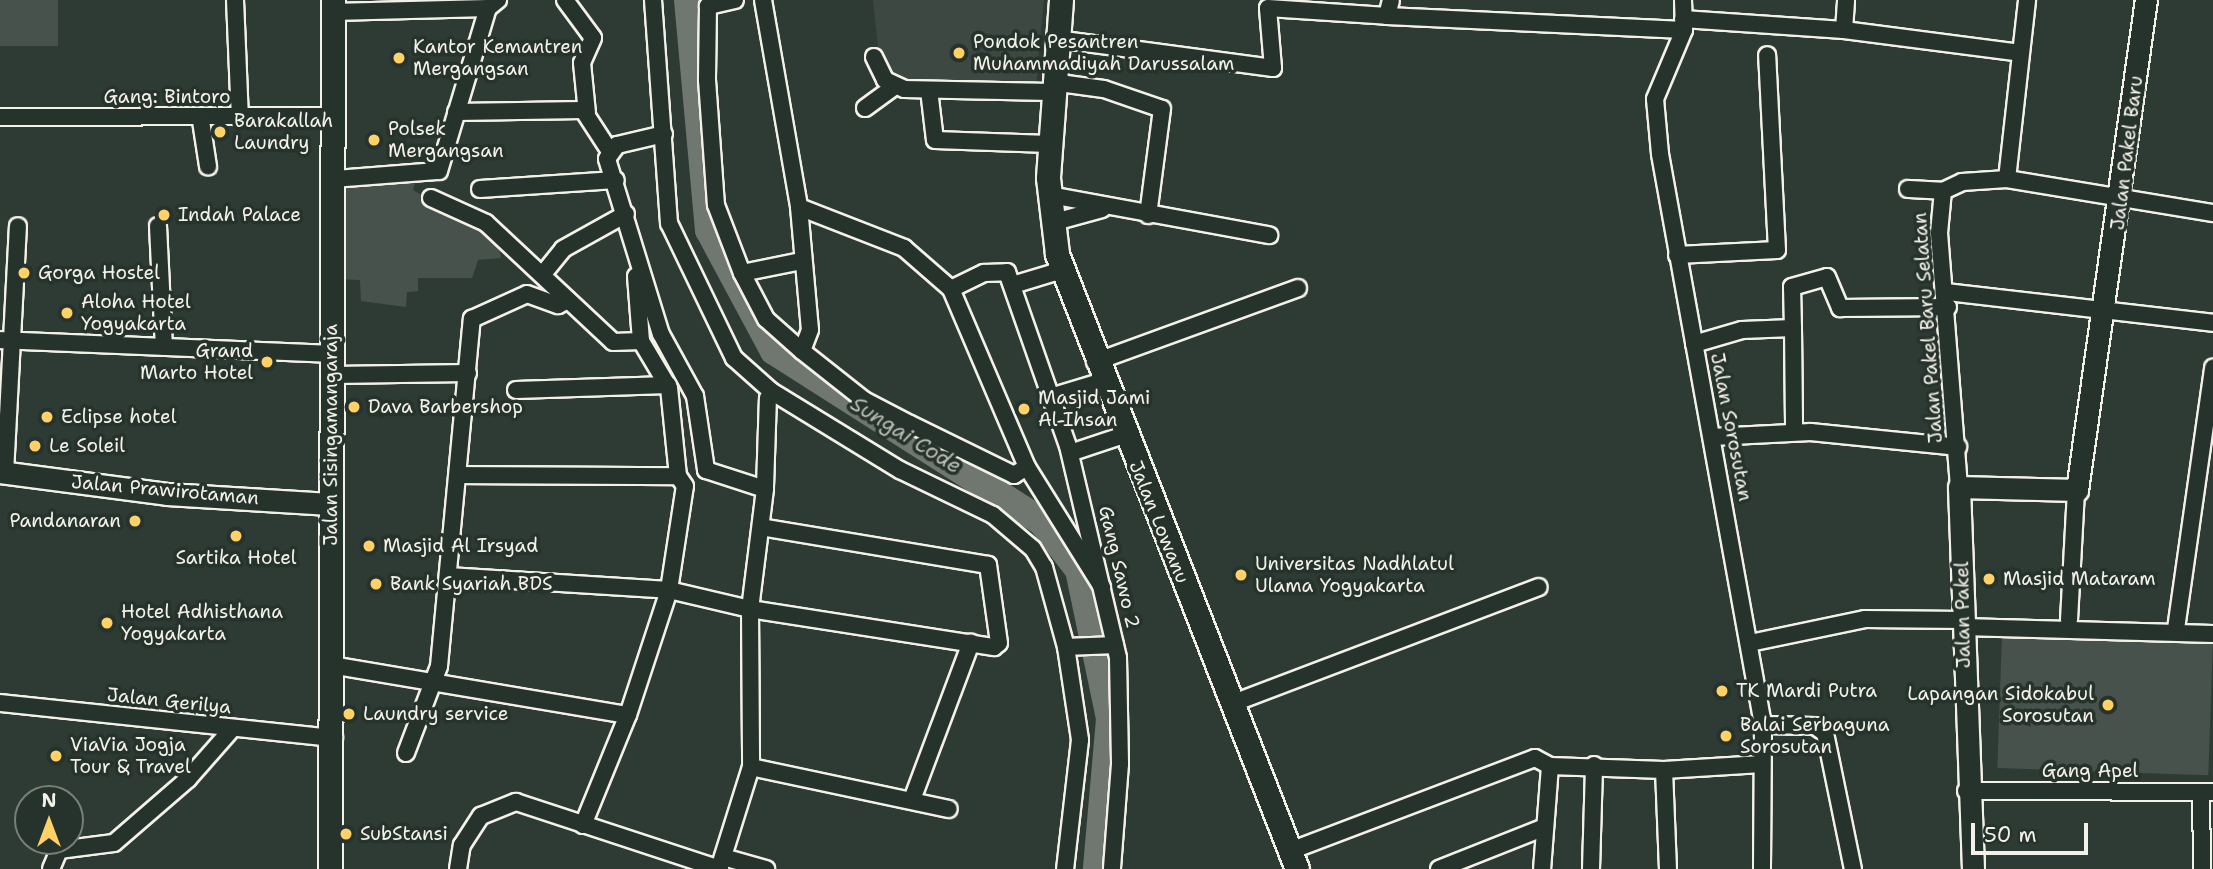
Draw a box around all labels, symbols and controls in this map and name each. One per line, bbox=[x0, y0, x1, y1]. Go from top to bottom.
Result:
place label: Pondok Pesantren Muhammadiyah Darussalam bbox=[973, 31, 1234, 75]
place label: Kantor Kemantren Mergangsan bbox=[413, 36, 582, 80]
marker: Pondok Pesantren Muhammadiyah Darussalam bbox=[951, 45, 967, 61]
marker: Kantor Kemantren Mergangsan bbox=[391, 50, 407, 66]
street label: Jalan Pakel Baru bbox=[2106, 74, 2148, 232]
street label: Gang: Bintoro bbox=[103, 86, 231, 108]
place label: Barakallah Laundry bbox=[234, 110, 333, 154]
place label: Polsek Mergangsan bbox=[388, 118, 504, 162]
marker: Barakallah Laundry bbox=[212, 124, 228, 140]
marker: Polsek Mergangsan bbox=[366, 132, 382, 148]
place label: Indah Palace bbox=[178, 204, 301, 226]
marker: Indah Palace bbox=[156, 207, 172, 223]
street label: Jalan Pakel Baru Selatan bbox=[1909, 212, 1947, 444]
place label: Gorga Hostel bbox=[38, 262, 160, 284]
marker: Gorga Hostel bbox=[16, 265, 32, 281]
place label: Aloha Hotel Yogyakarta bbox=[81, 291, 191, 335]
marker: Aloha Hotel Yogyakarta bbox=[59, 305, 75, 321]
street label: Jalan Sisingamangaraja bbox=[320, 324, 342, 546]
place label: Grand Marto Hotel bbox=[140, 340, 253, 384]
street label: Jalan Sorosutan bbox=[1705, 351, 1757, 503]
marker: Grand Marto Hotel bbox=[259, 354, 275, 370]
place label: Masjid Jami Al-Ihsan bbox=[1038, 387, 1150, 431]
water label: Sungai Code bbox=[846, 391, 966, 479]
place label: Dava Barbershop bbox=[368, 396, 523, 418]
marker: Dava Barbershop bbox=[346, 399, 362, 415]
marker: Masjid Jami Al-Ihsan bbox=[1016, 401, 1032, 417]
place label: Eclipse hotel bbox=[61, 406, 176, 428]
marker: Eclipse hotel bbox=[39, 409, 55, 425]
place label: Le Soleil bbox=[49, 435, 125, 457]
marker: Le Soleil bbox=[27, 438, 43, 454]
street label: Jalan Lowanu bbox=[1124, 457, 1194, 587]
street label: Jalan Prawirotaman bbox=[70, 470, 260, 510]
street label: Gang Sawo 2 bbox=[1094, 504, 1144, 630]
place label: Pandanaran bbox=[9, 510, 121, 532]
marker: Pandanaran bbox=[127, 513, 143, 529]
marker: Sartika Hotel bbox=[228, 528, 244, 544]
place label: Masjid Al Irsyad bbox=[383, 535, 538, 557]
marker: Masjid Al Irsyad bbox=[361, 538, 377, 554]
place label: Sartika Hotel bbox=[175, 547, 297, 569]
place label: Universitas Nadhlatul Ulama Yogyakarta bbox=[1255, 553, 1454, 597]
street label: Jalan Pakel bbox=[1951, 561, 1975, 669]
marker: Universitas Nadhlatul Ulama Yogyakarta bbox=[1233, 567, 1249, 583]
place label: Masjid Mataram bbox=[2003, 568, 2156, 590]
marker: Masjid Mataram bbox=[1981, 571, 1997, 587]
place label: Bank Syariah BDS bbox=[390, 573, 553, 595]
marker: Bank Syariah BDS bbox=[368, 576, 384, 592]
place label: Hotel Adhisthana Yogyakarta bbox=[121, 601, 283, 645]
marker: Hotel Adhisthana Yogyakarta bbox=[99, 615, 115, 631]
place label: TK Mardi Putra bbox=[1736, 680, 1877, 702]
street label: Jalan Gerilya bbox=[106, 683, 232, 719]
marker: TK Mardi Putra bbox=[1714, 683, 1730, 699]
place label: Lapangan Sidokabul Sorosutan bbox=[1907, 683, 2094, 727]
marker: Lapangan Sidokabul Sorosutan bbox=[2100, 697, 2116, 713]
place label: Laundry service bbox=[363, 703, 509, 725]
marker: Laundry service bbox=[341, 706, 357, 722]
place label: Balai Serbaguna Sorosutan bbox=[1740, 714, 1890, 758]
marker: Balai Serbaguna Sorosutan bbox=[1718, 728, 1734, 744]
place label: ViaVia Jogja Tour & Travel bbox=[70, 734, 191, 778]
marker: ViaVia Jogja Tour & Travel bbox=[48, 748, 64, 764]
street label: Gang Apel bbox=[2042, 760, 2138, 782]
north arrow bbox=[14, 785, 84, 855]
text: N bbox=[41, 788, 57, 813]
scale bar bbox=[1975, 810, 2092, 854]
text: 50 m bbox=[1984, 821, 2037, 849]
place label: SubStansi bbox=[360, 823, 448, 845]
marker: SubStansi bbox=[338, 826, 354, 842]

